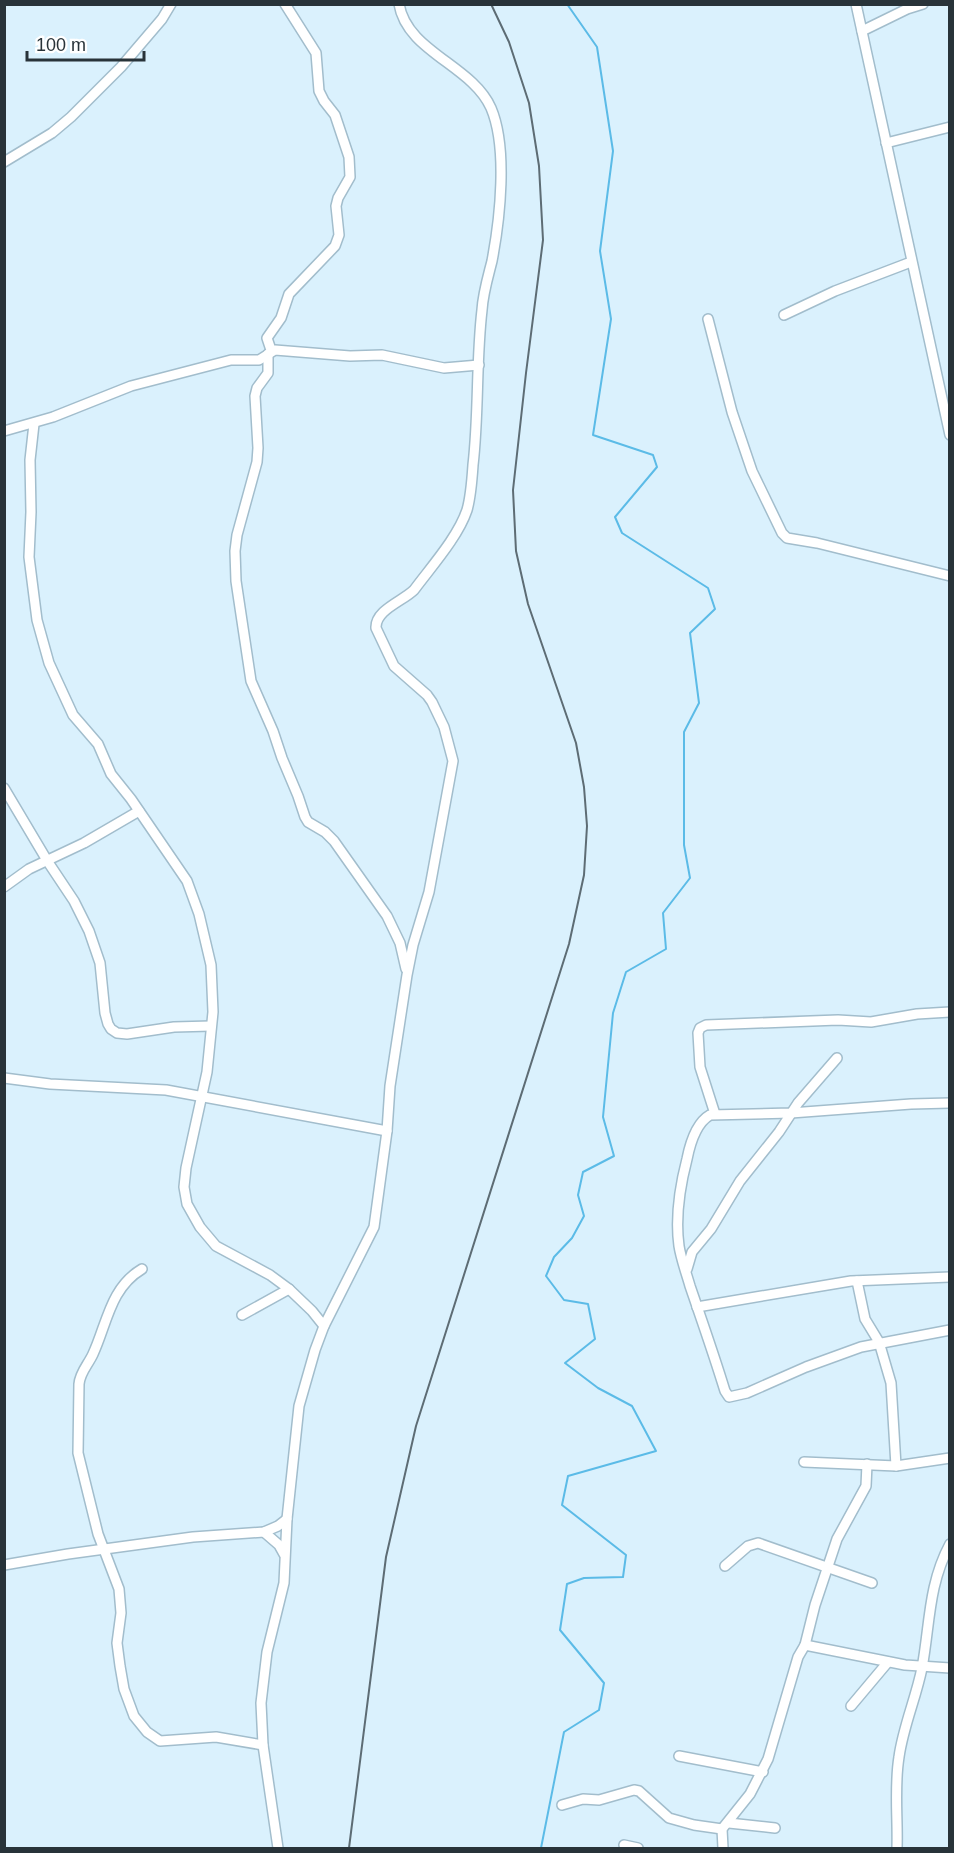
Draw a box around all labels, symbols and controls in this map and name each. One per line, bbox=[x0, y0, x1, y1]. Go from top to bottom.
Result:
scale bar bbox=[27, 24, 144, 62]
text: 100 m bbox=[36, 35, 86, 55]

